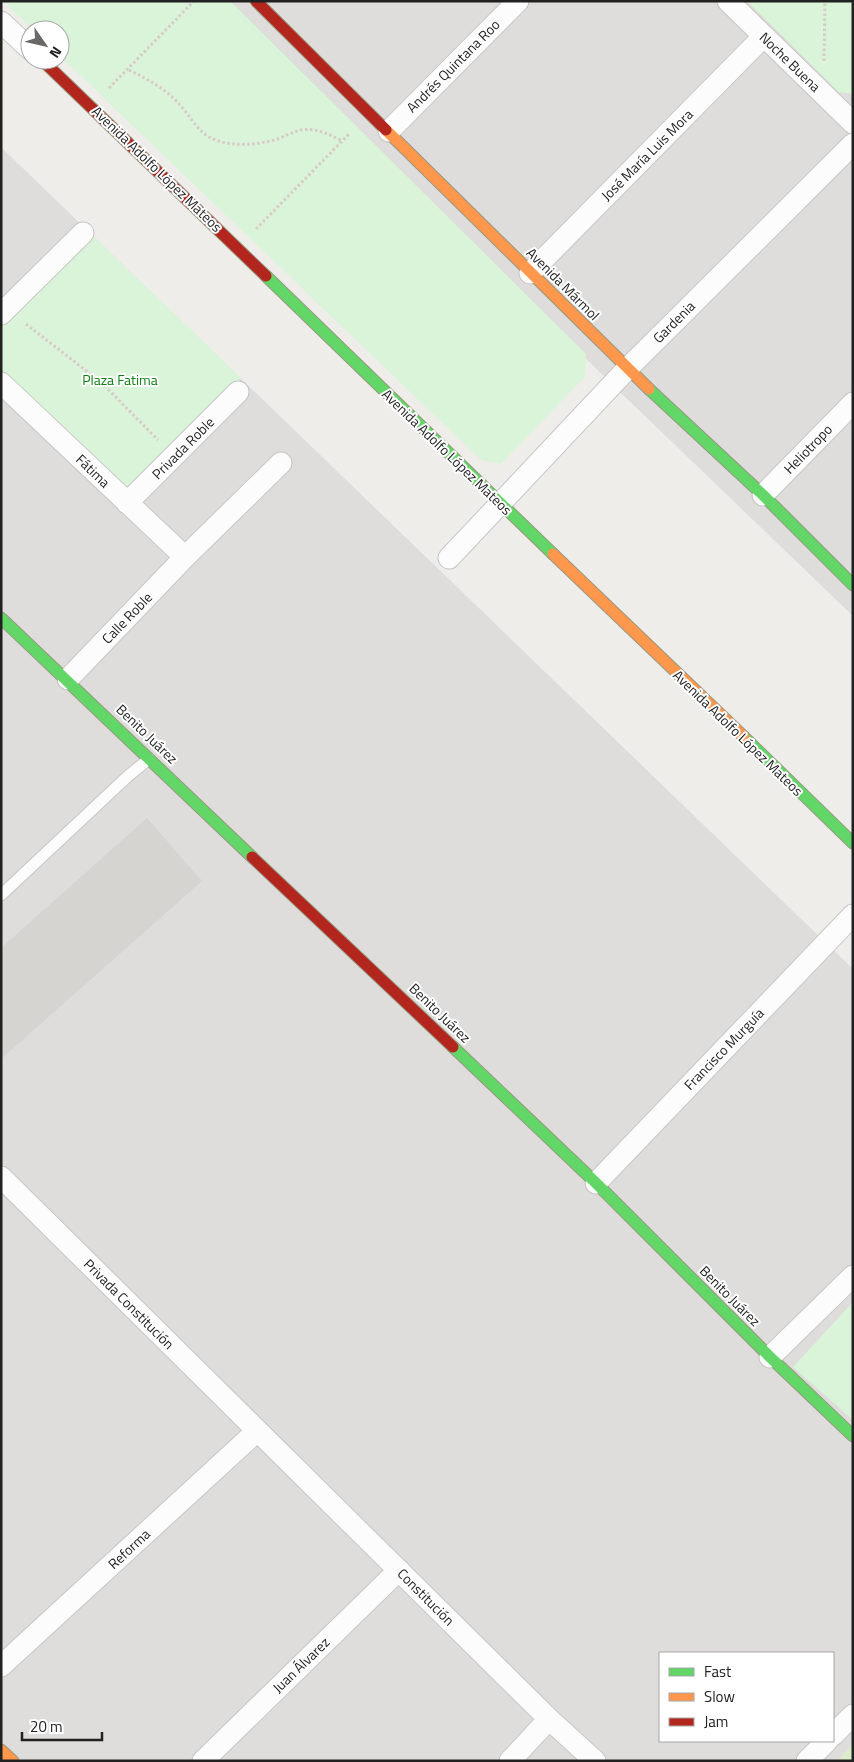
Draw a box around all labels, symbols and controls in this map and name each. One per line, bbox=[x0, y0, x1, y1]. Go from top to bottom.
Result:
street label: Andrés Quintana Roo bbox=[401, 14, 504, 117]
north arrow bbox=[20, 20, 70, 70]
street label: Noche Buena bbox=[755, 27, 826, 96]
text: N bbox=[45, 43, 68, 62]
street label: Avenida Adolfo López Mateos bbox=[88, 101, 227, 237]
street label: José María Luis Mora bbox=[596, 104, 697, 205]
street label: Avenida Mármol bbox=[522, 242, 605, 325]
street label: Gardenia bbox=[648, 296, 700, 348]
park label: Plaza Fatima bbox=[82, 369, 158, 390]
street label: Avenida Adolfo López Mateos bbox=[378, 384, 517, 520]
street label: Privada Roble bbox=[147, 412, 219, 484]
street label: Heliotropo bbox=[779, 419, 837, 478]
street label: Fátima bbox=[71, 449, 115, 492]
street label: Calle Roble bbox=[97, 587, 157, 648]
street label: Avenida Adolfo López Mateos bbox=[669, 665, 808, 801]
street label: Benito Juárez bbox=[112, 699, 183, 768]
street label: Benito Juárez bbox=[405, 978, 476, 1047]
street label: Francisco Murguía bbox=[679, 1003, 768, 1095]
street label: Privada Constitución bbox=[79, 1254, 179, 1354]
street label: Benito Juárez bbox=[695, 1261, 765, 1331]
street label: Reforma bbox=[103, 1524, 154, 1574]
street label: Constitución bbox=[393, 1563, 460, 1630]
street label: Juan Álvarez bbox=[267, 1632, 334, 1697]
legend bbox=[659, 1652, 834, 1742]
text: Fast bbox=[704, 1660, 732, 1683]
text: Slow bbox=[704, 1685, 735, 1708]
scale bar bbox=[22, 1710, 102, 1742]
text: Jam bbox=[704, 1710, 728, 1733]
text: 20 m bbox=[30, 1715, 63, 1738]

